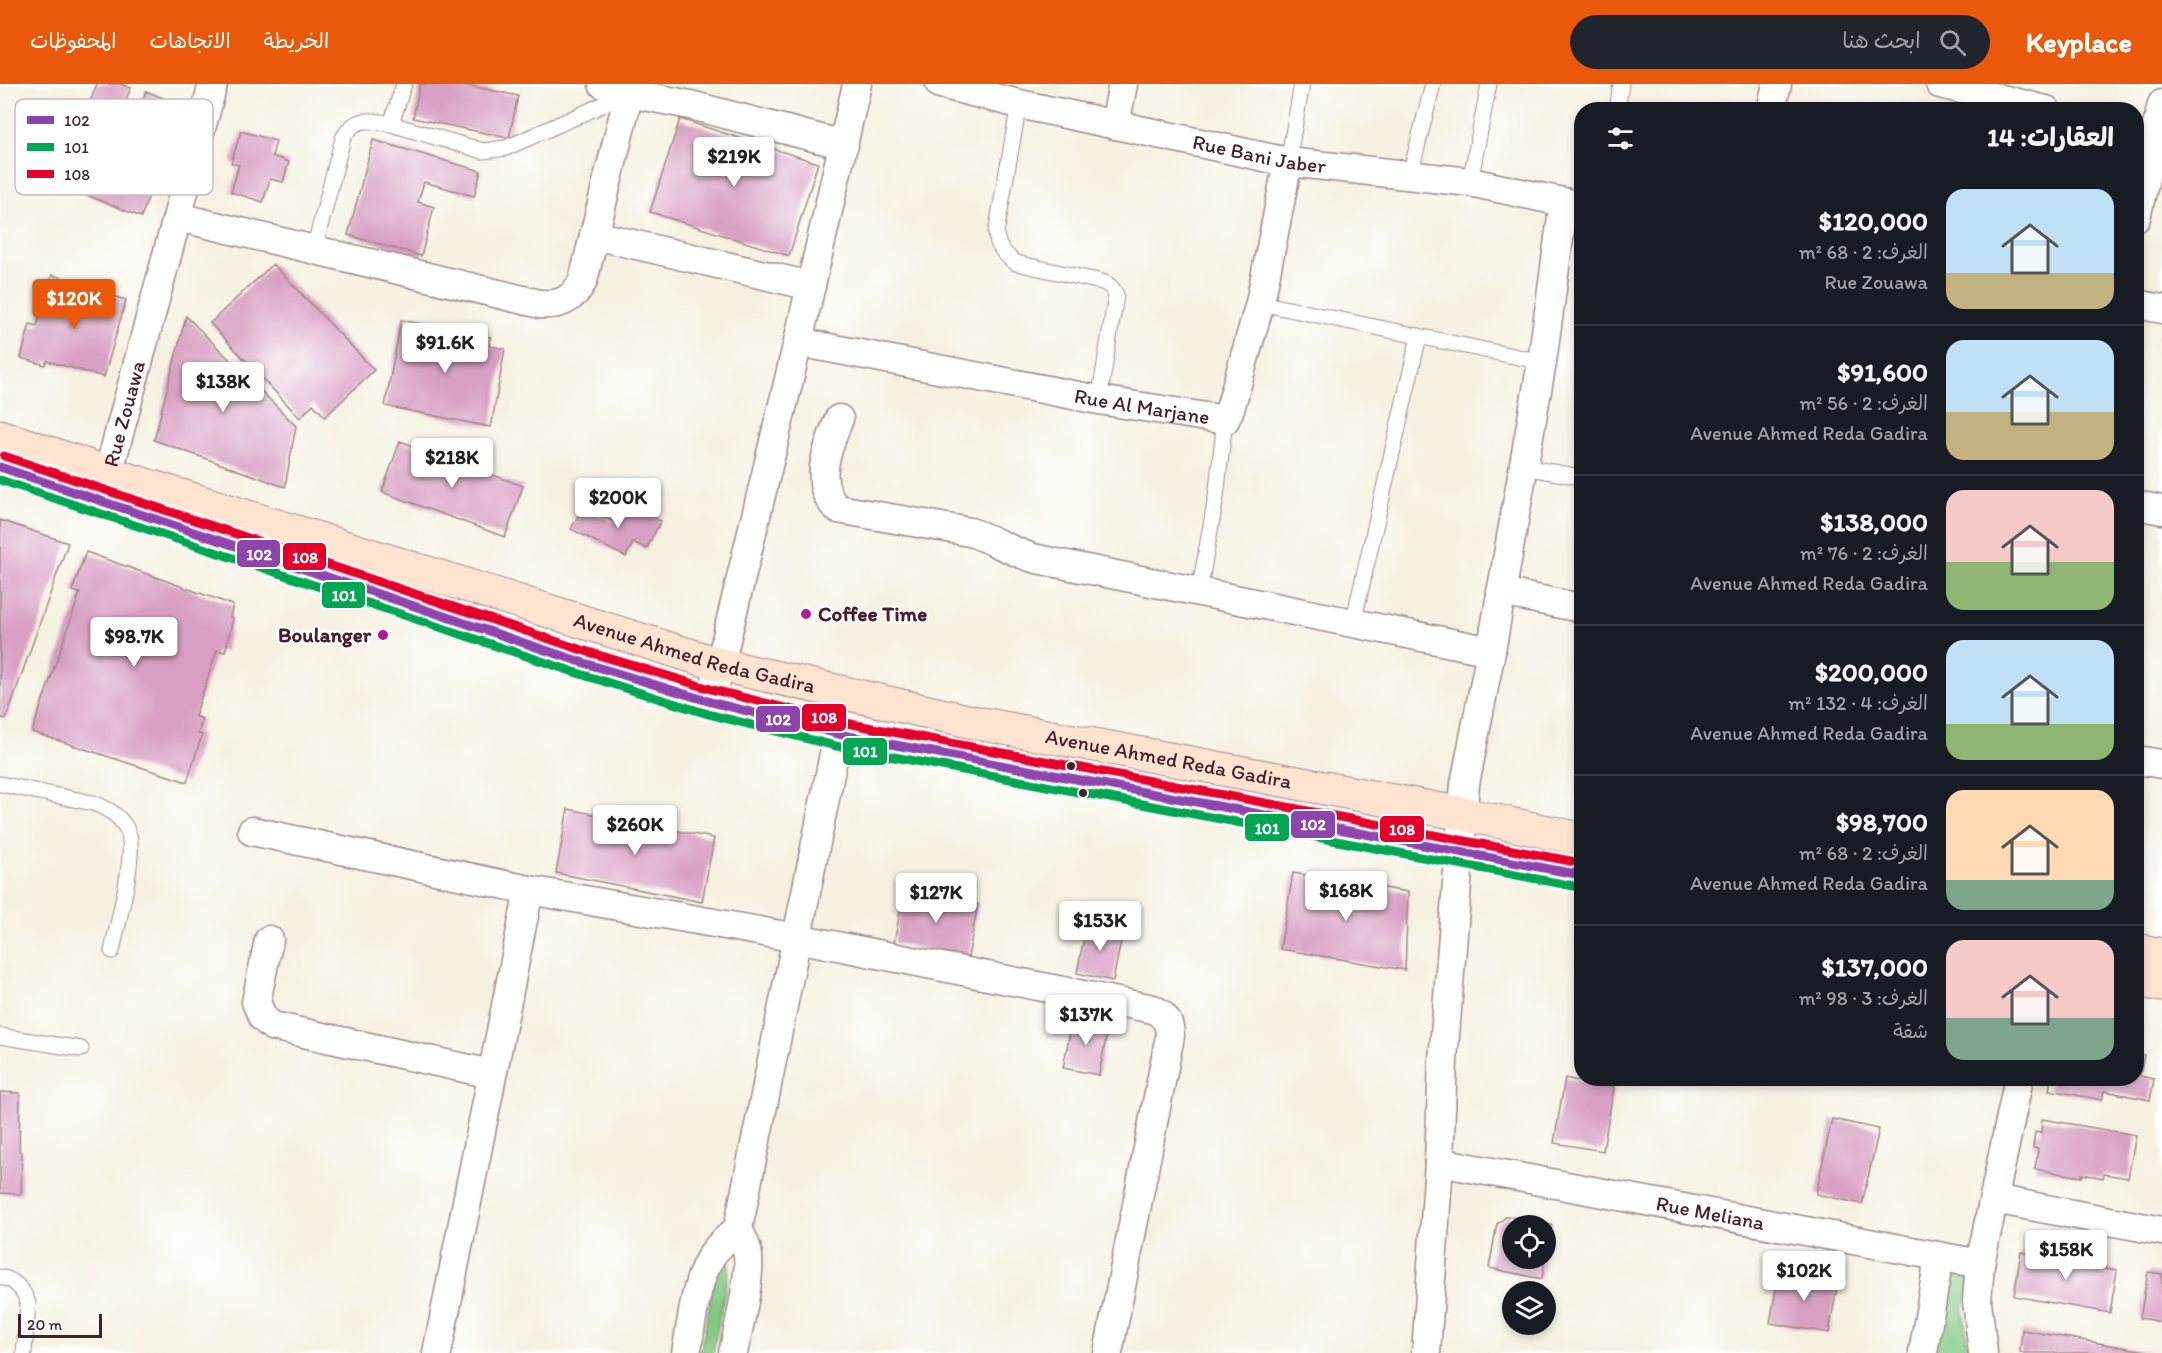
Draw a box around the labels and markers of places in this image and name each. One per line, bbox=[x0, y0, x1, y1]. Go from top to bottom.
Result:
pin: $219K bbox=[692, 137, 776, 188]
pin: $120K bbox=[32, 279, 116, 330]
pin: $91.6K bbox=[396, 323, 494, 374]
pin: $138K bbox=[181, 362, 265, 413]
pin: $218K bbox=[410, 438, 494, 489]
pin: $200K bbox=[576, 478, 660, 529]
place label: Coffee Time bbox=[818, 601, 927, 626]
marker: Coffee Time bbox=[799, 607, 813, 621]
pin: $98.7K bbox=[85, 617, 183, 668]
place label: Boulanger bbox=[278, 622, 372, 648]
marker: Boulanger bbox=[376, 628, 390, 642]
unlabelled marker bbox=[1065, 760, 1077, 772]
unlabelled marker bbox=[1077, 787, 1089, 799]
pin: $260K bbox=[593, 805, 677, 856]
pin: $168K bbox=[1304, 871, 1388, 922]
pin: $127K bbox=[894, 873, 978, 924]
pin: $153K bbox=[1058, 901, 1142, 952]
pin: $137K bbox=[1044, 995, 1128, 1046]
pin: $158K bbox=[2024, 1230, 2108, 1281]
pin: $102K bbox=[1762, 1251, 1846, 1302]

